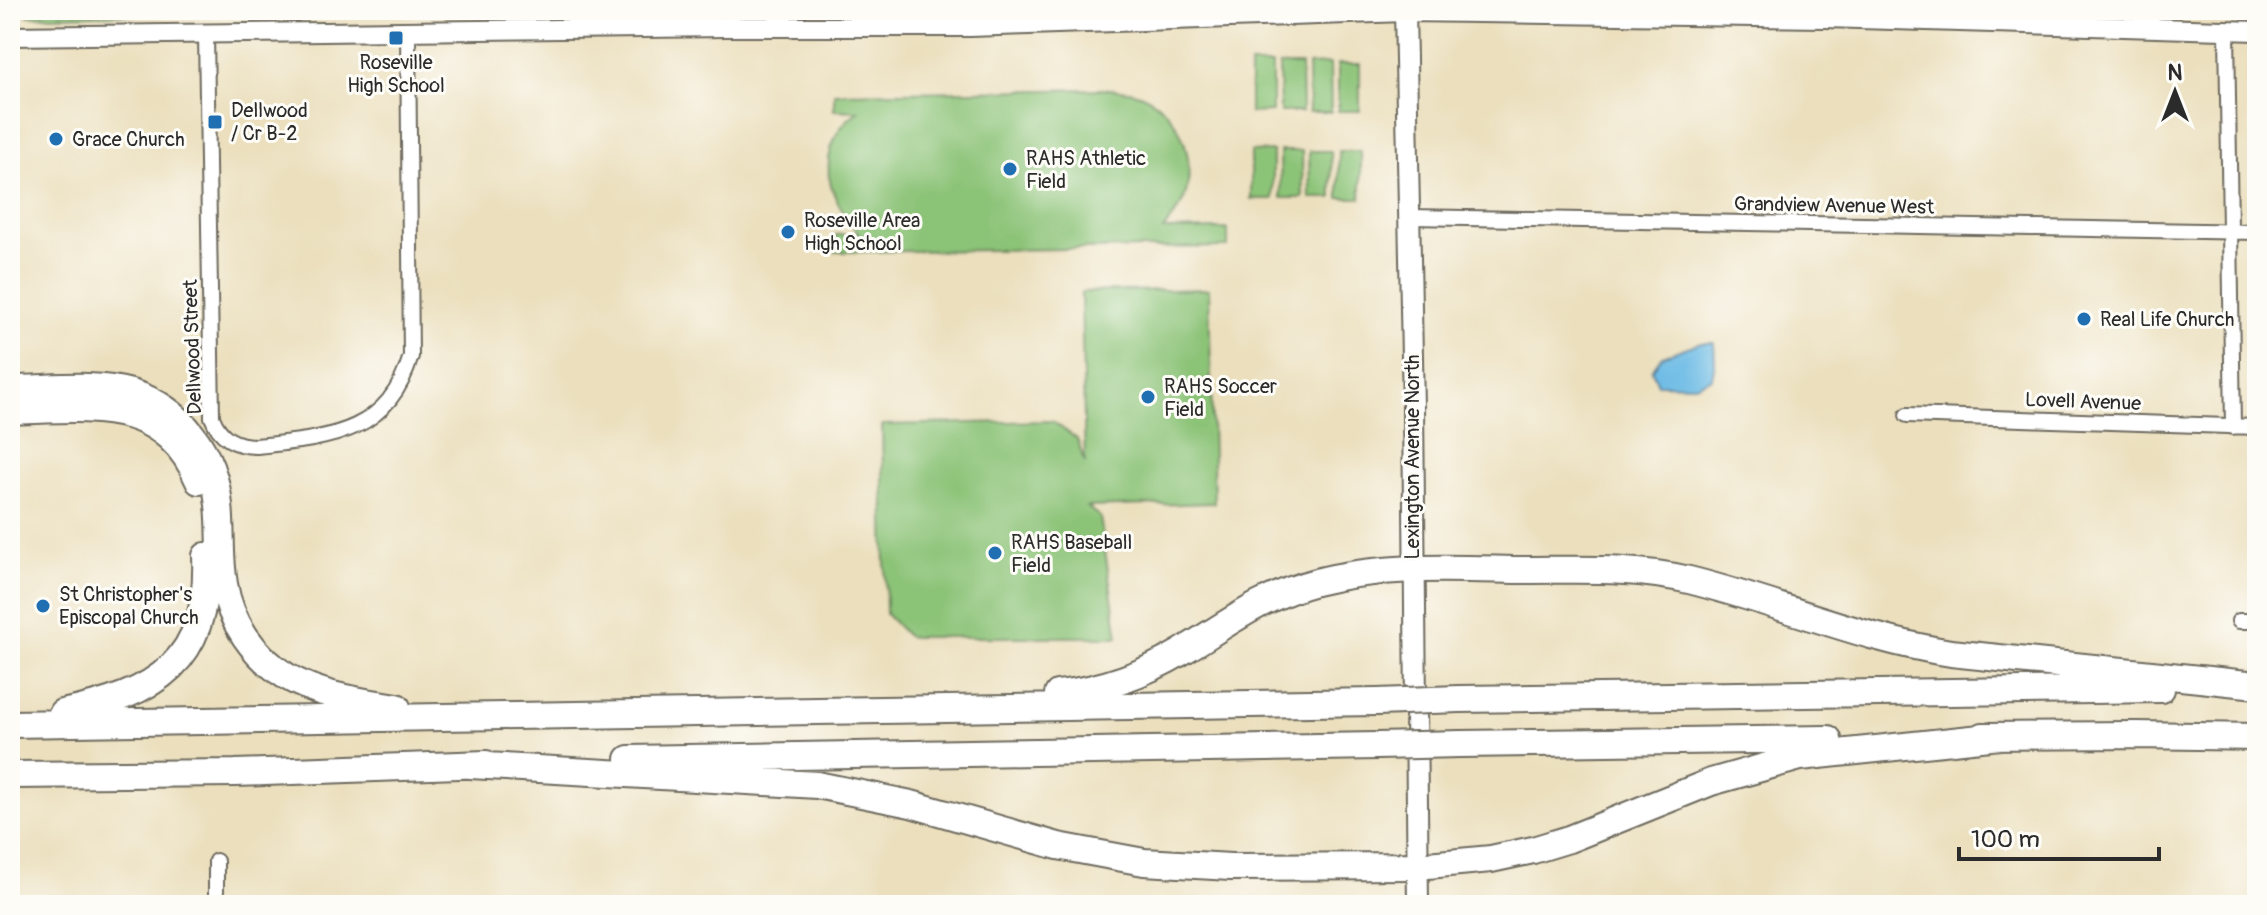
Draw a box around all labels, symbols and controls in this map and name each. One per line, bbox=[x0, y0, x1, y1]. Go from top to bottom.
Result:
marker: Roseville High School bbox=[387, 29, 405, 47]
place label: Roseville High School bbox=[347, 50, 445, 98]
north arrow bbox=[2135, 52, 2215, 132]
text: N bbox=[2168, 59, 2183, 87]
place label: Dellwood / Cr B-2 bbox=[231, 98, 308, 146]
marker: Dellwood / Cr B-2 bbox=[206, 113, 224, 131]
place label: Grace Church bbox=[72, 127, 185, 152]
marker: Grace Church bbox=[47, 130, 65, 148]
place label: RAHS Athletic Field bbox=[1026, 146, 1146, 194]
marker: RAHS Athletic Field bbox=[1001, 160, 1019, 178]
street label: Grandview Avenue West bbox=[1734, 191, 1935, 220]
place label: Roseville Area High School bbox=[804, 208, 920, 256]
marker: Roseville Area High School bbox=[779, 223, 797, 241]
street label: Dellwood Street bbox=[178, 278, 207, 415]
place label: Real Life Church bbox=[2100, 307, 2234, 332]
marker: Real Life Church bbox=[2075, 310, 2093, 328]
street label: Lexington Avenue North bbox=[1400, 355, 1425, 559]
place label: RAHS Soccer Field bbox=[1164, 374, 1277, 422]
street label: Lovell Avenue bbox=[2024, 387, 2142, 416]
marker: RAHS Soccer Field bbox=[1139, 388, 1157, 406]
place label: RAHS Baseball Field bbox=[1011, 530, 1132, 578]
marker: RAHS Baseball Field bbox=[986, 544, 1004, 562]
place label: St Christopher's Episcopal Church bbox=[59, 582, 199, 630]
marker: St Christopher's Episcopal Church bbox=[34, 597, 52, 615]
scale bar bbox=[1959, 811, 2159, 861]
text: 100 m bbox=[1971, 825, 2040, 854]

